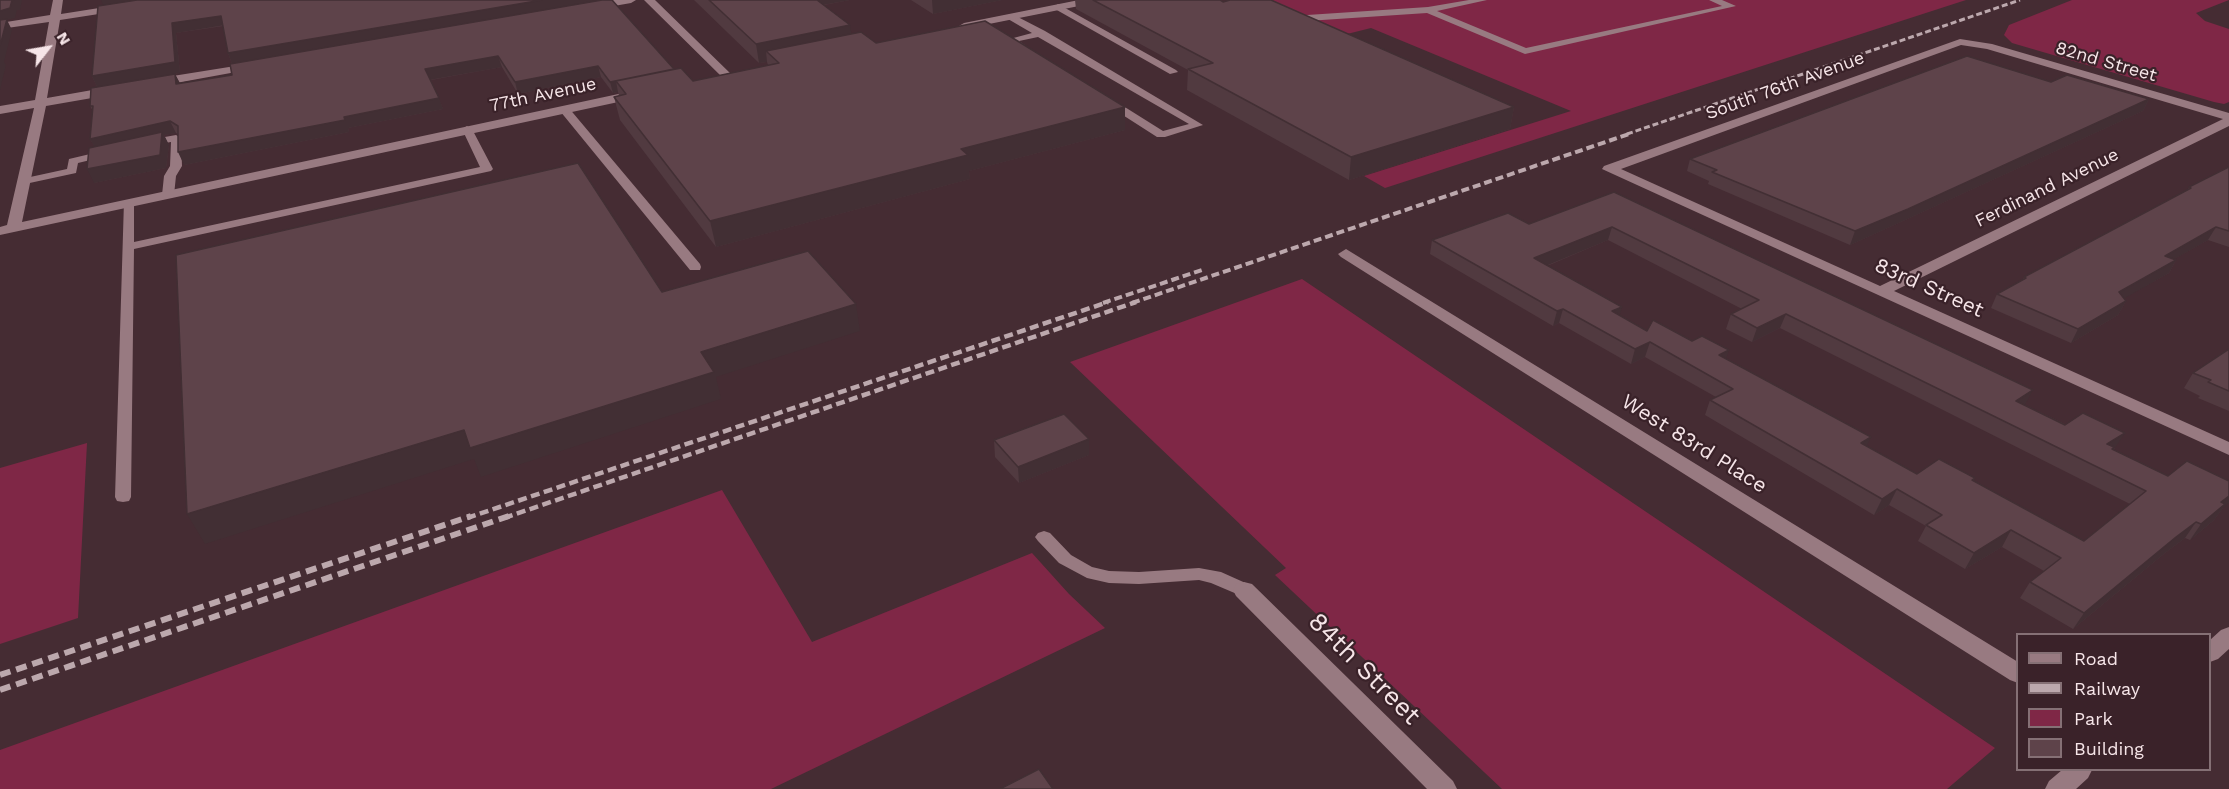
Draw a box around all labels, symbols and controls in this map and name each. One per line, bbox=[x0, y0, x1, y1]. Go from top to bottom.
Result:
north arrow bbox=[18, 18, 78, 78]
text: N bbox=[53, 28, 75, 48]
street label: 82nd Street bbox=[2053, 37, 2159, 87]
street label: South 76th Avenue bbox=[1703, 47, 1867, 125]
street label: 77th Avenue bbox=[488, 73, 598, 117]
street label: Ferdinand Avenue bbox=[1972, 144, 2122, 232]
street label: 83rd Street bbox=[1871, 253, 1987, 323]
street label: West 83rd Place bbox=[1617, 389, 1771, 499]
street label: 84th Street bbox=[1301, 606, 1427, 732]
legend bbox=[2016, 633, 2211, 771]
text: Road bbox=[2074, 648, 2118, 669]
text: Railway bbox=[2074, 678, 2140, 699]
text: Park bbox=[2074, 708, 2113, 729]
text: Building bbox=[2074, 738, 2144, 759]

